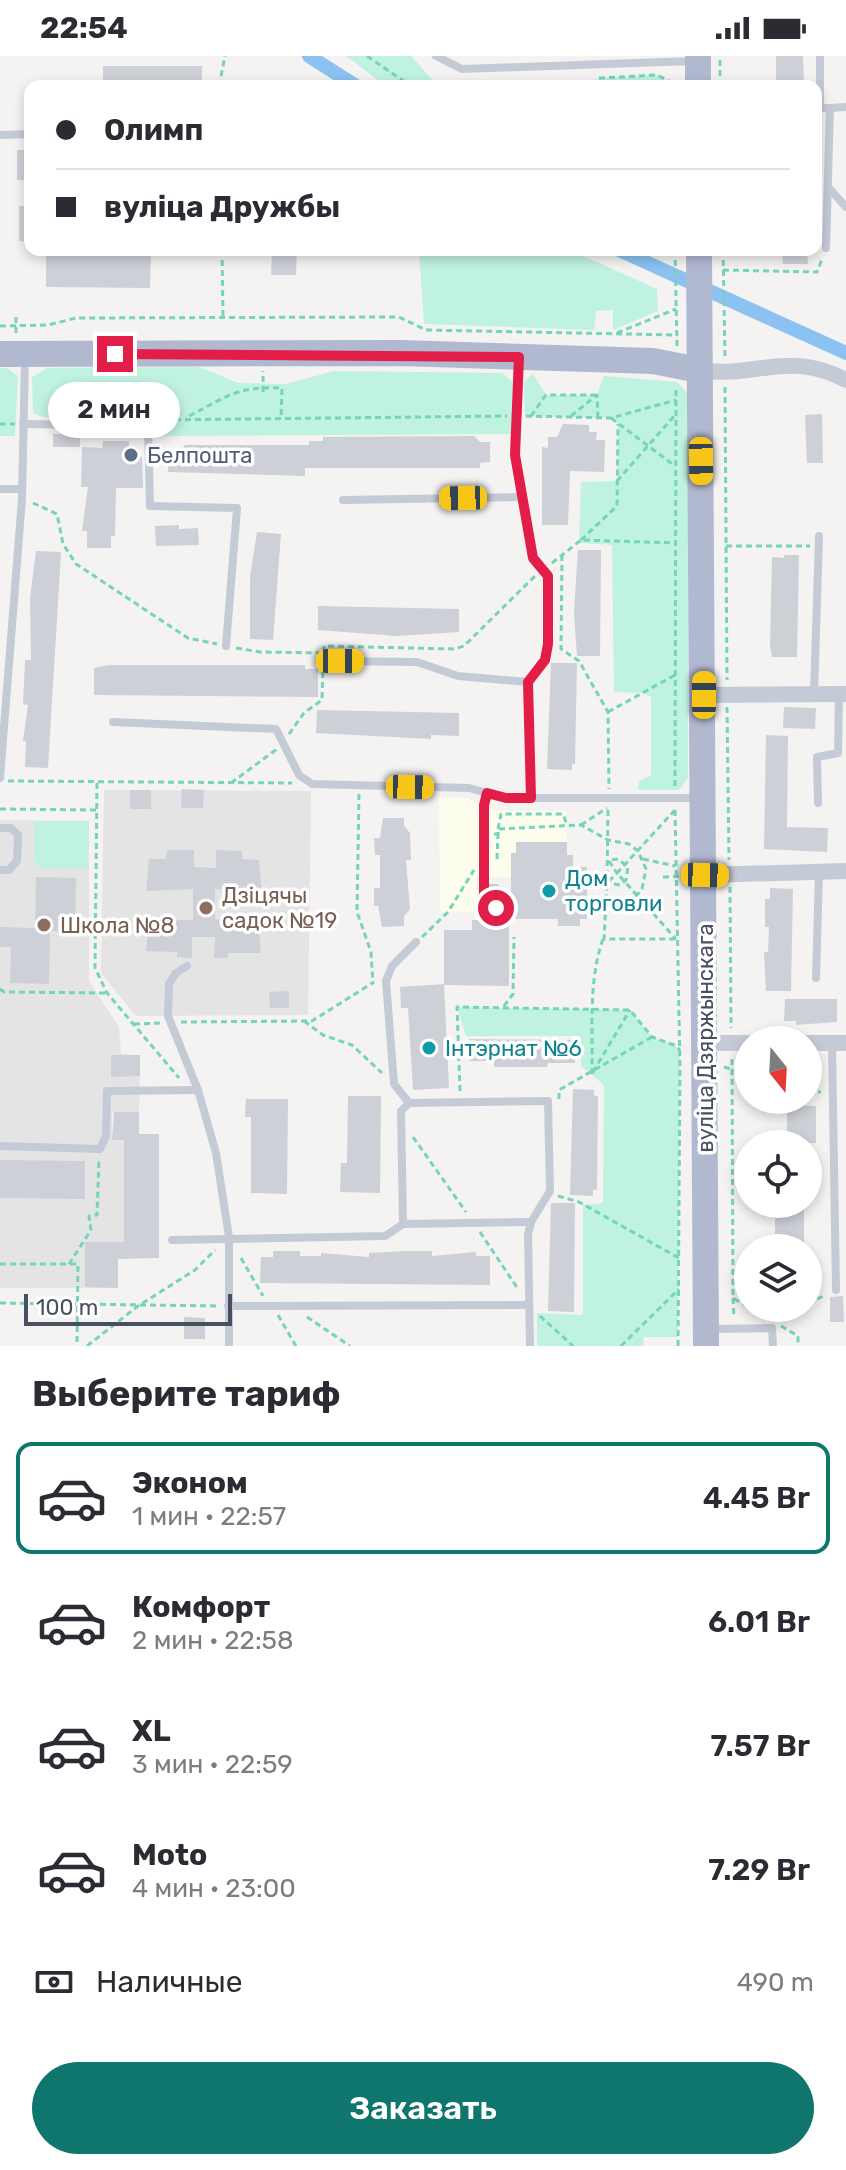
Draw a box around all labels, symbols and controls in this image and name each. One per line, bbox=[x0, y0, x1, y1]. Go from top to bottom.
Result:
text: 22:54 bbox=[40, 10, 128, 46]
text: Олимп bbox=[104, 112, 204, 148]
text: вуліца Дружбы bbox=[104, 189, 340, 225]
route end bbox=[97, 336, 133, 372]
callout: 2 мин bbox=[49, 382, 181, 438]
text: 2 мин bbox=[77, 394, 151, 425]
car bbox=[689, 437, 713, 485]
place label: Белпошта bbox=[147, 442, 252, 469]
marker: Белпошта bbox=[122, 446, 140, 464]
car bbox=[439, 486, 487, 510]
car bbox=[316, 649, 364, 673]
car bbox=[692, 671, 716, 719]
car bbox=[386, 775, 434, 799]
car bbox=[681, 863, 729, 887]
place label: Дом торговли bbox=[565, 865, 662, 917]
place label: Дзіцячы садок №19 bbox=[222, 882, 337, 934]
marker: Дом торговли bbox=[540, 882, 558, 900]
route start bbox=[478, 890, 514, 926]
marker: Дзіцячы садок №19 bbox=[197, 899, 215, 917]
place label: Школа №8 bbox=[60, 912, 175, 939]
marker: Школа №8 bbox=[35, 916, 53, 934]
street label: вуліца Дзяржынскага bbox=[692, 923, 719, 1153]
north arrow bbox=[734, 1026, 822, 1114]
map controls bbox=[734, 1026, 822, 1322]
place label: Інтэрнат №6 bbox=[445, 1035, 582, 1062]
marker: Інтэрнат №6 bbox=[420, 1039, 438, 1057]
button: locate bbox=[734, 1130, 822, 1218]
button: layers bbox=[734, 1234, 822, 1322]
scale bar bbox=[24, 1290, 232, 1326]
text: 100 m bbox=[36, 1294, 98, 1321]
text: Выберите тариф bbox=[32, 1372, 341, 1415]
icon: car bbox=[36, 1462, 108, 1534]
text: Эконом bbox=[132, 1465, 248, 1501]
text: 4.45 Br bbox=[703, 1480, 810, 1516]
text: 1 мин · 22:57 bbox=[132, 1501, 286, 1532]
icon: car bbox=[36, 1586, 108, 1658]
text: Комфорт bbox=[132, 1589, 270, 1625]
text: 6.01 Br bbox=[708, 1604, 810, 1640]
text: 2 мин · 22:58 bbox=[132, 1625, 294, 1656]
icon: car bbox=[36, 1710, 108, 1782]
text: XL bbox=[132, 1713, 171, 1749]
text: 7.57 Br bbox=[711, 1728, 810, 1764]
text: 3 мин · 22:59 bbox=[132, 1749, 293, 1780]
icon: car bbox=[36, 1834, 108, 1906]
text: Moto bbox=[132, 1837, 207, 1873]
text: 7.29 Br bbox=[708, 1852, 810, 1888]
text: 4 мин · 23:00 bbox=[132, 1873, 296, 1904]
icon: cash bbox=[32, 1960, 76, 2004]
text: Наличные bbox=[96, 1964, 242, 2000]
text: 490 m bbox=[737, 1967, 814, 1998]
button: Заказать bbox=[32, 2062, 814, 2154]

